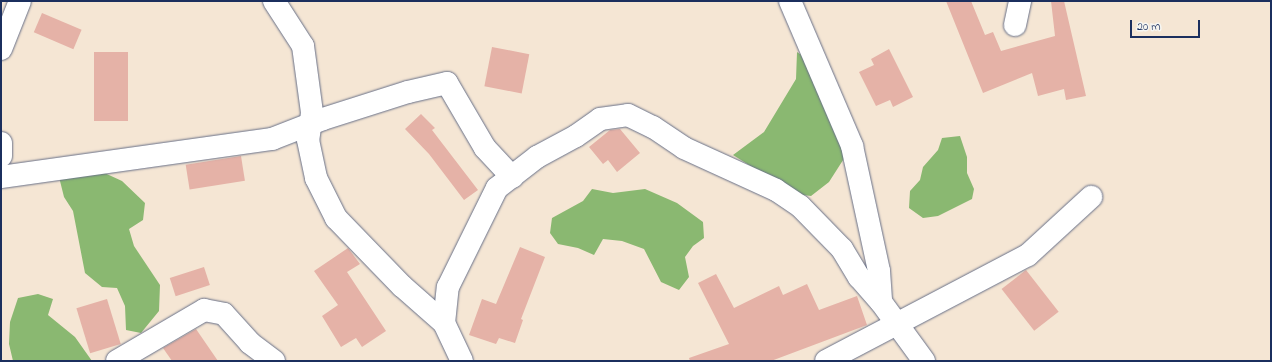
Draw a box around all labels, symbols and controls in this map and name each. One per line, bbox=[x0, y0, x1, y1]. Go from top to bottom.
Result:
scale bar bbox=[1132, 12, 1202, 38]
text: 20 m bbox=[1137, 18, 1160, 36]

